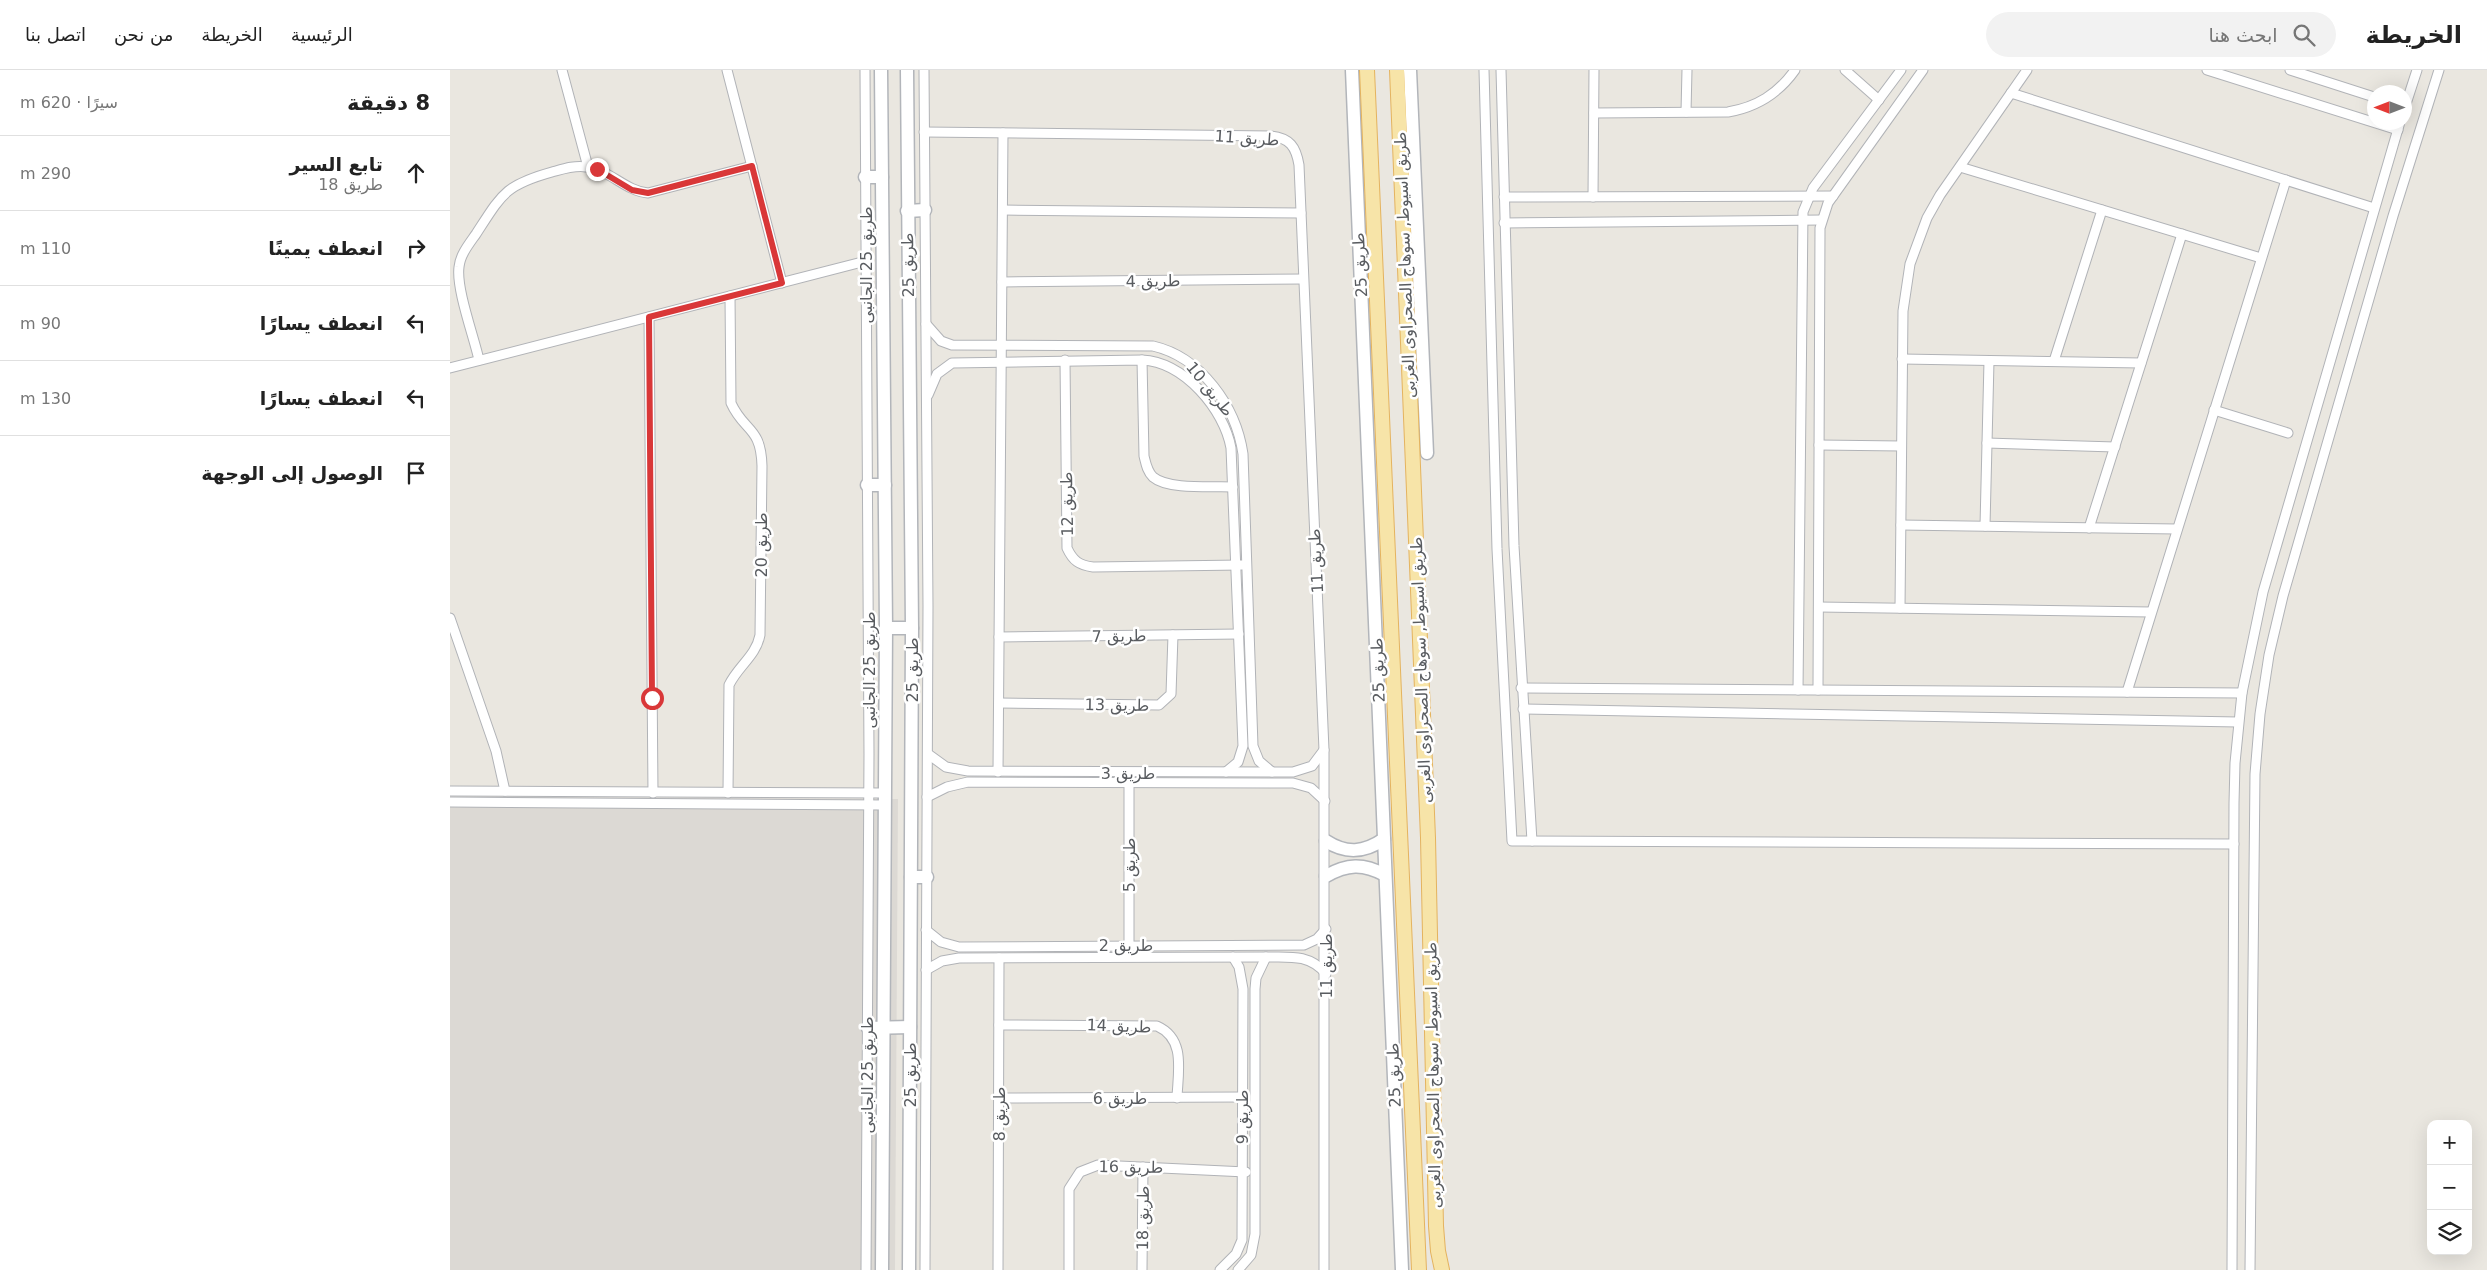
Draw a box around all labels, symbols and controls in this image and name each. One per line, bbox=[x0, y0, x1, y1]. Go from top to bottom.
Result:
search box bbox=[1986, 12, 2336, 57]
icon: search bbox=[2290, 21, 2318, 49]
text: الخريطة bbox=[2366, 21, 2462, 49]
text: اتصل بنا bbox=[25, 24, 86, 45]
text: من نحن bbox=[114, 24, 173, 45]
text: الخريطة bbox=[201, 24, 263, 45]
text: الرئيسية bbox=[291, 24, 353, 45]
text: ابحث هنا bbox=[2209, 24, 2278, 46]
north arrow bbox=[2367, 85, 2412, 130]
text: 8 دقيقة bbox=[347, 91, 430, 115]
text: سيرًا · 620 m bbox=[20, 93, 118, 112]
street label: طريق 11 bbox=[1214, 126, 1280, 151]
street label: طريق اسيوط, سوهاج الصحراوى الغربى bbox=[1391, 131, 1420, 399]
text: تابع السير bbox=[289, 153, 383, 175]
route end bbox=[586, 158, 609, 181]
icon: ahead bbox=[402, 159, 430, 187]
text: 290 m bbox=[20, 164, 71, 183]
text: طريق 18 bbox=[318, 175, 383, 194]
street label: طريق 25 الجانبى bbox=[857, 206, 877, 324]
street label: طريق 25 bbox=[898, 232, 919, 298]
street label: طريق 25 bbox=[1349, 232, 1372, 298]
icon: right bbox=[402, 234, 430, 262]
text: انعطف يمينًا bbox=[268, 237, 383, 259]
text: 110 m bbox=[20, 239, 71, 258]
street label: طريق 4 bbox=[1126, 271, 1180, 292]
icon: left bbox=[402, 309, 430, 337]
text: انعطف يسارًا bbox=[260, 312, 383, 334]
text: 90 m bbox=[20, 314, 61, 333]
street label: طريق 10 bbox=[1181, 358, 1238, 421]
icon: left bbox=[402, 384, 430, 412]
text: انعطف يسارًا bbox=[260, 387, 383, 409]
text: 130 m bbox=[20, 389, 71, 408]
icon: arrive bbox=[402, 459, 430, 487]
text: الوصول إلى الوجهة bbox=[201, 462, 383, 484]
street label: طريق 12 bbox=[1057, 471, 1078, 537]
street label: طريق 20 bbox=[752, 513, 772, 577]
street label: طريق 11 bbox=[1305, 528, 1328, 594]
street label: طريق اسيوط, سوهاج الصحراوى الغربى bbox=[1407, 536, 1436, 804]
street label: طريق 25 الجانبى bbox=[860, 611, 880, 729]
street label: طريق 7 bbox=[1092, 626, 1146, 647]
street label: طريق 25 bbox=[1367, 637, 1390, 703]
street label: طريق 25 bbox=[903, 638, 923, 702]
route start bbox=[641, 687, 664, 710]
street label: طريق 13 bbox=[1084, 695, 1150, 716]
street label: طريق 3 bbox=[1101, 764, 1155, 784]
street label: طريق 5 bbox=[1120, 838, 1140, 892]
street label: طريق 11 bbox=[1317, 934, 1337, 998]
street label: طريق 2 bbox=[1099, 936, 1153, 956]
street label: طريق اسيوط, سوهاج الصحراوى الغربى bbox=[1421, 942, 1446, 1208]
street label: طريق 14 bbox=[1086, 1015, 1152, 1038]
street label: طريق 25 الجانبى bbox=[858, 1016, 878, 1134]
street label: طريق 25 bbox=[1383, 1042, 1406, 1108]
street label: طريق 25 bbox=[901, 1043, 921, 1107]
street label: طريق 8 bbox=[990, 1087, 1010, 1141]
street label: طريق 6 bbox=[1093, 1089, 1147, 1109]
street label: طريق 9 bbox=[1233, 1090, 1253, 1144]
map controls bbox=[2427, 1120, 2472, 1255]
button: + bbox=[2427, 1120, 2472, 1165]
street label: طريق 16 bbox=[1098, 1157, 1164, 1178]
button: − bbox=[2427, 1165, 2472, 1210]
street label: طريق 18 bbox=[1133, 1185, 1154, 1251]
button: layers bbox=[2427, 1210, 2472, 1255]

